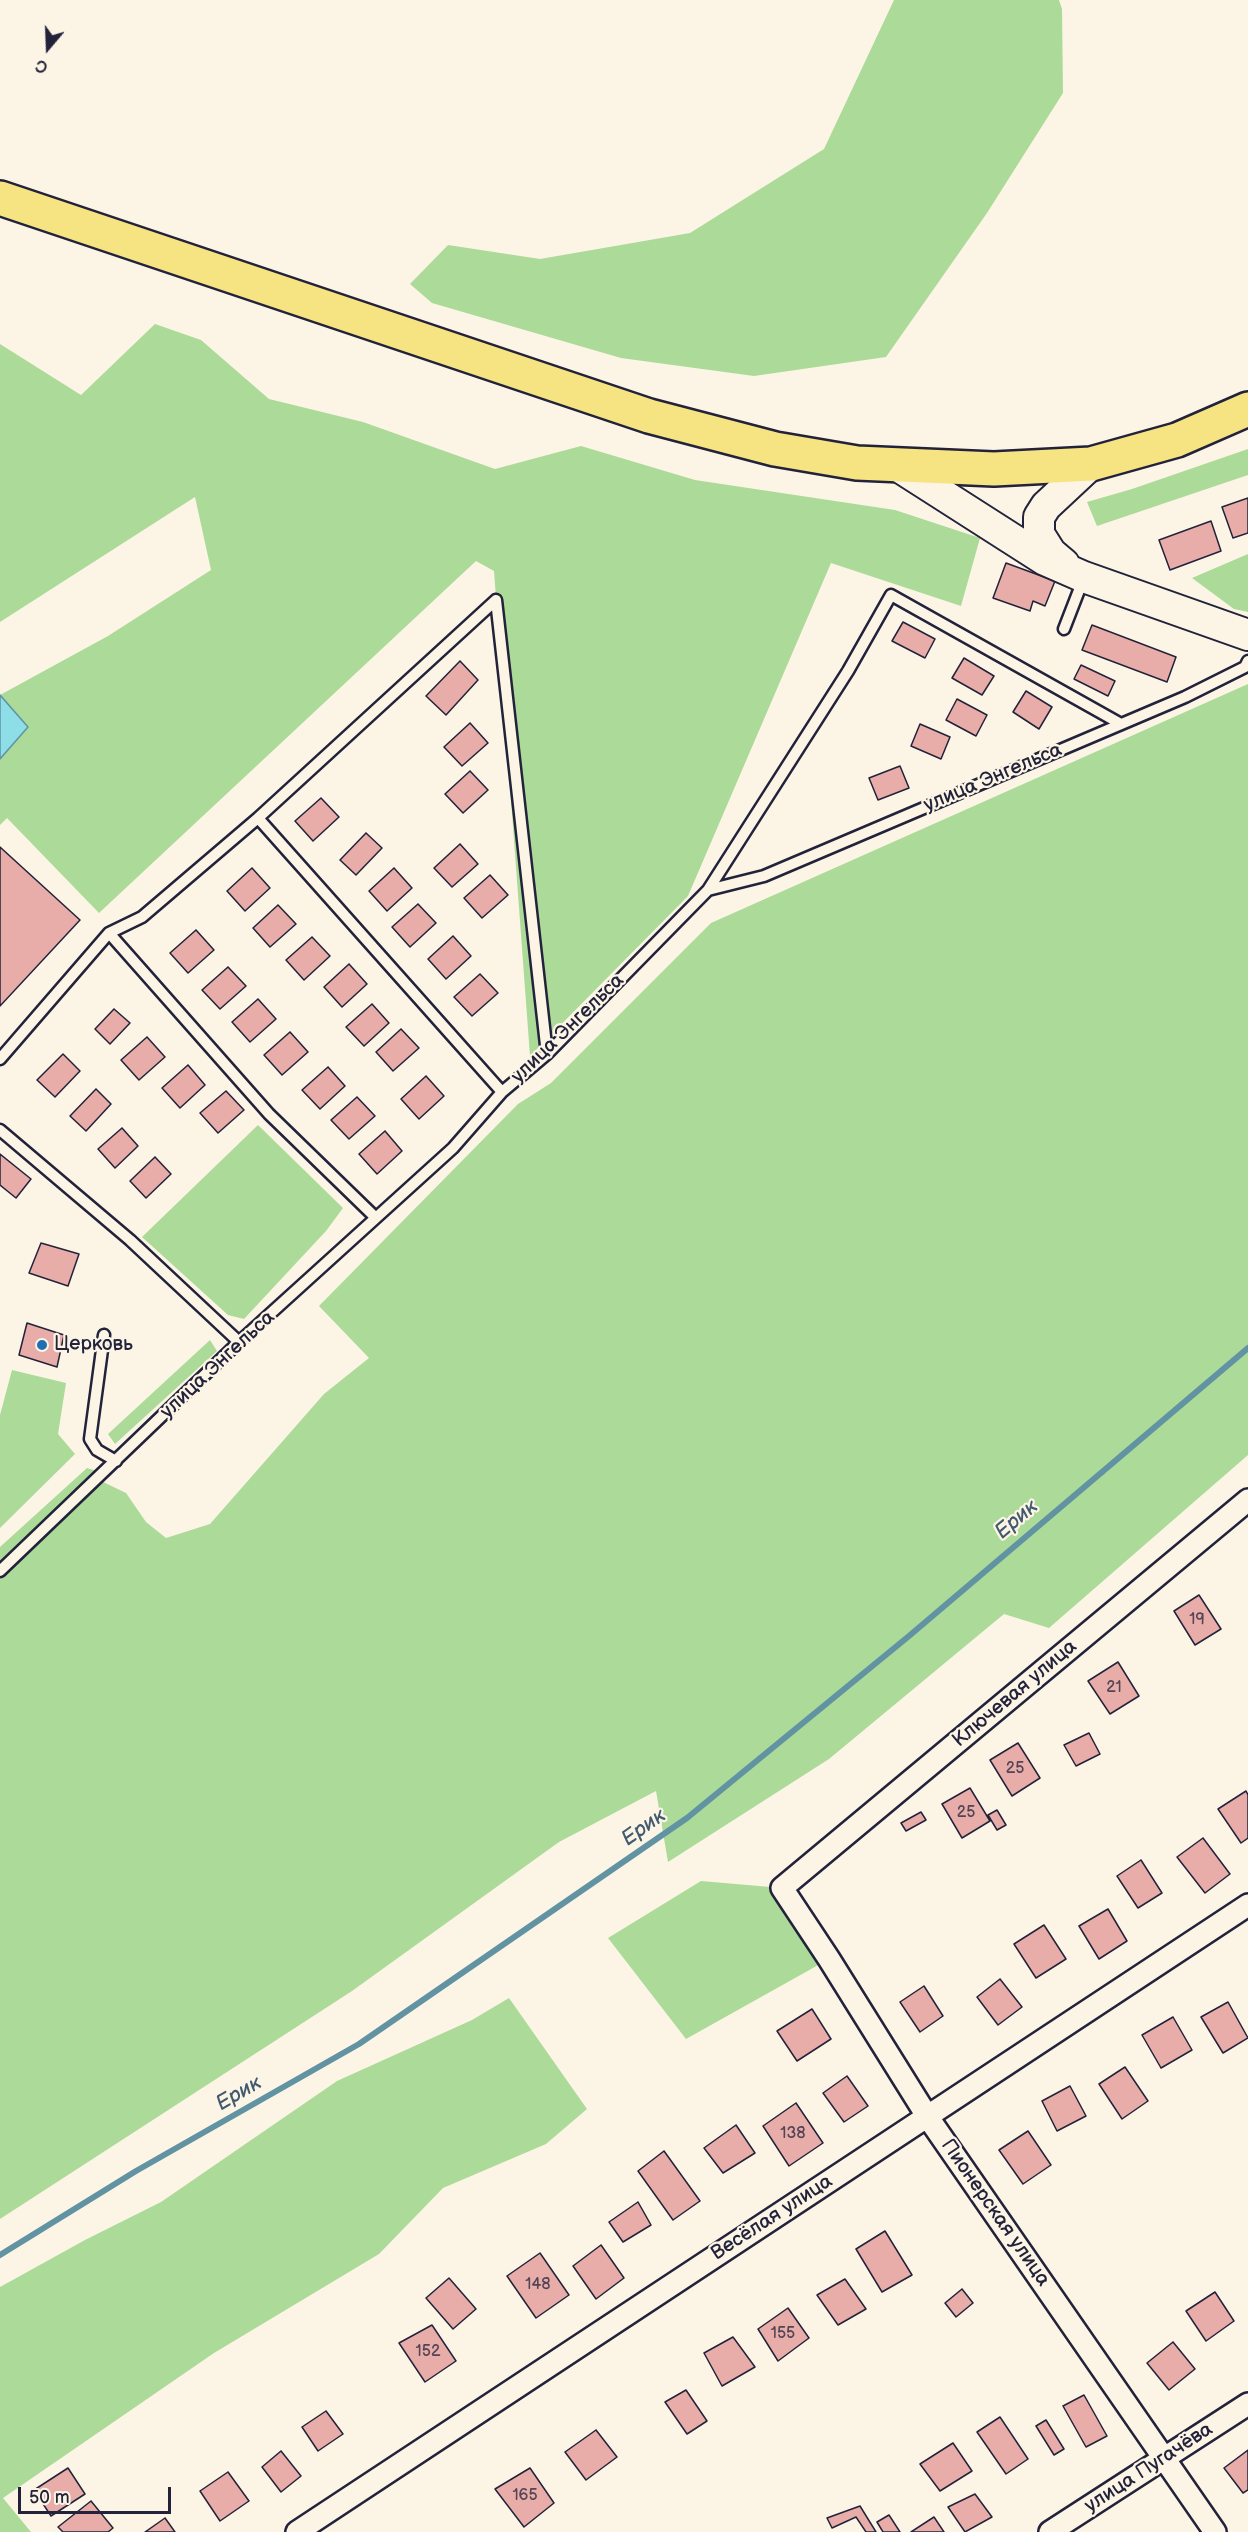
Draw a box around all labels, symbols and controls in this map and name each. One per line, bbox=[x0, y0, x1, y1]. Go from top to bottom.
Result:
north arrow bbox=[18, 18, 78, 78]
text: С bbox=[34, 55, 50, 76]
street label: улица Энгельса bbox=[920, 738, 1066, 818]
street label: улица Энгельса bbox=[507, 969, 629, 1089]
street label: улица Энгельса bbox=[156, 1306, 280, 1424]
place label: Церковь bbox=[54, 1333, 133, 1357]
marker: Церковь bbox=[35, 1338, 49, 1352]
water label: Ерик bbox=[990, 1495, 1044, 1545]
house number: 19 bbox=[1189, 1610, 1205, 1630]
street label: Ключевая улица bbox=[948, 1635, 1082, 1753]
house number: 21 bbox=[1106, 1678, 1122, 1698]
house number: 25 bbox=[1006, 1759, 1024, 1779]
house number: 25 bbox=[957, 1803, 975, 1823]
water label: Ерик bbox=[617, 1804, 671, 1852]
water label: Ерик bbox=[212, 2071, 266, 2117]
house number: 138 bbox=[780, 2124, 806, 2144]
street label: Пионерская улица bbox=[935, 2135, 1055, 2291]
street label: Весёлая улица bbox=[707, 2170, 837, 2266]
house number: 148 bbox=[525, 2275, 551, 2295]
house number: 155 bbox=[771, 2324, 795, 2344]
house number: 152 bbox=[416, 2342, 440, 2362]
street label: улица Пугачёва bbox=[1081, 2418, 1217, 2518]
scale bar bbox=[21, 2475, 174, 2513]
house number: 165 bbox=[512, 2486, 538, 2506]
text: 50 m bbox=[29, 2487, 70, 2508]

